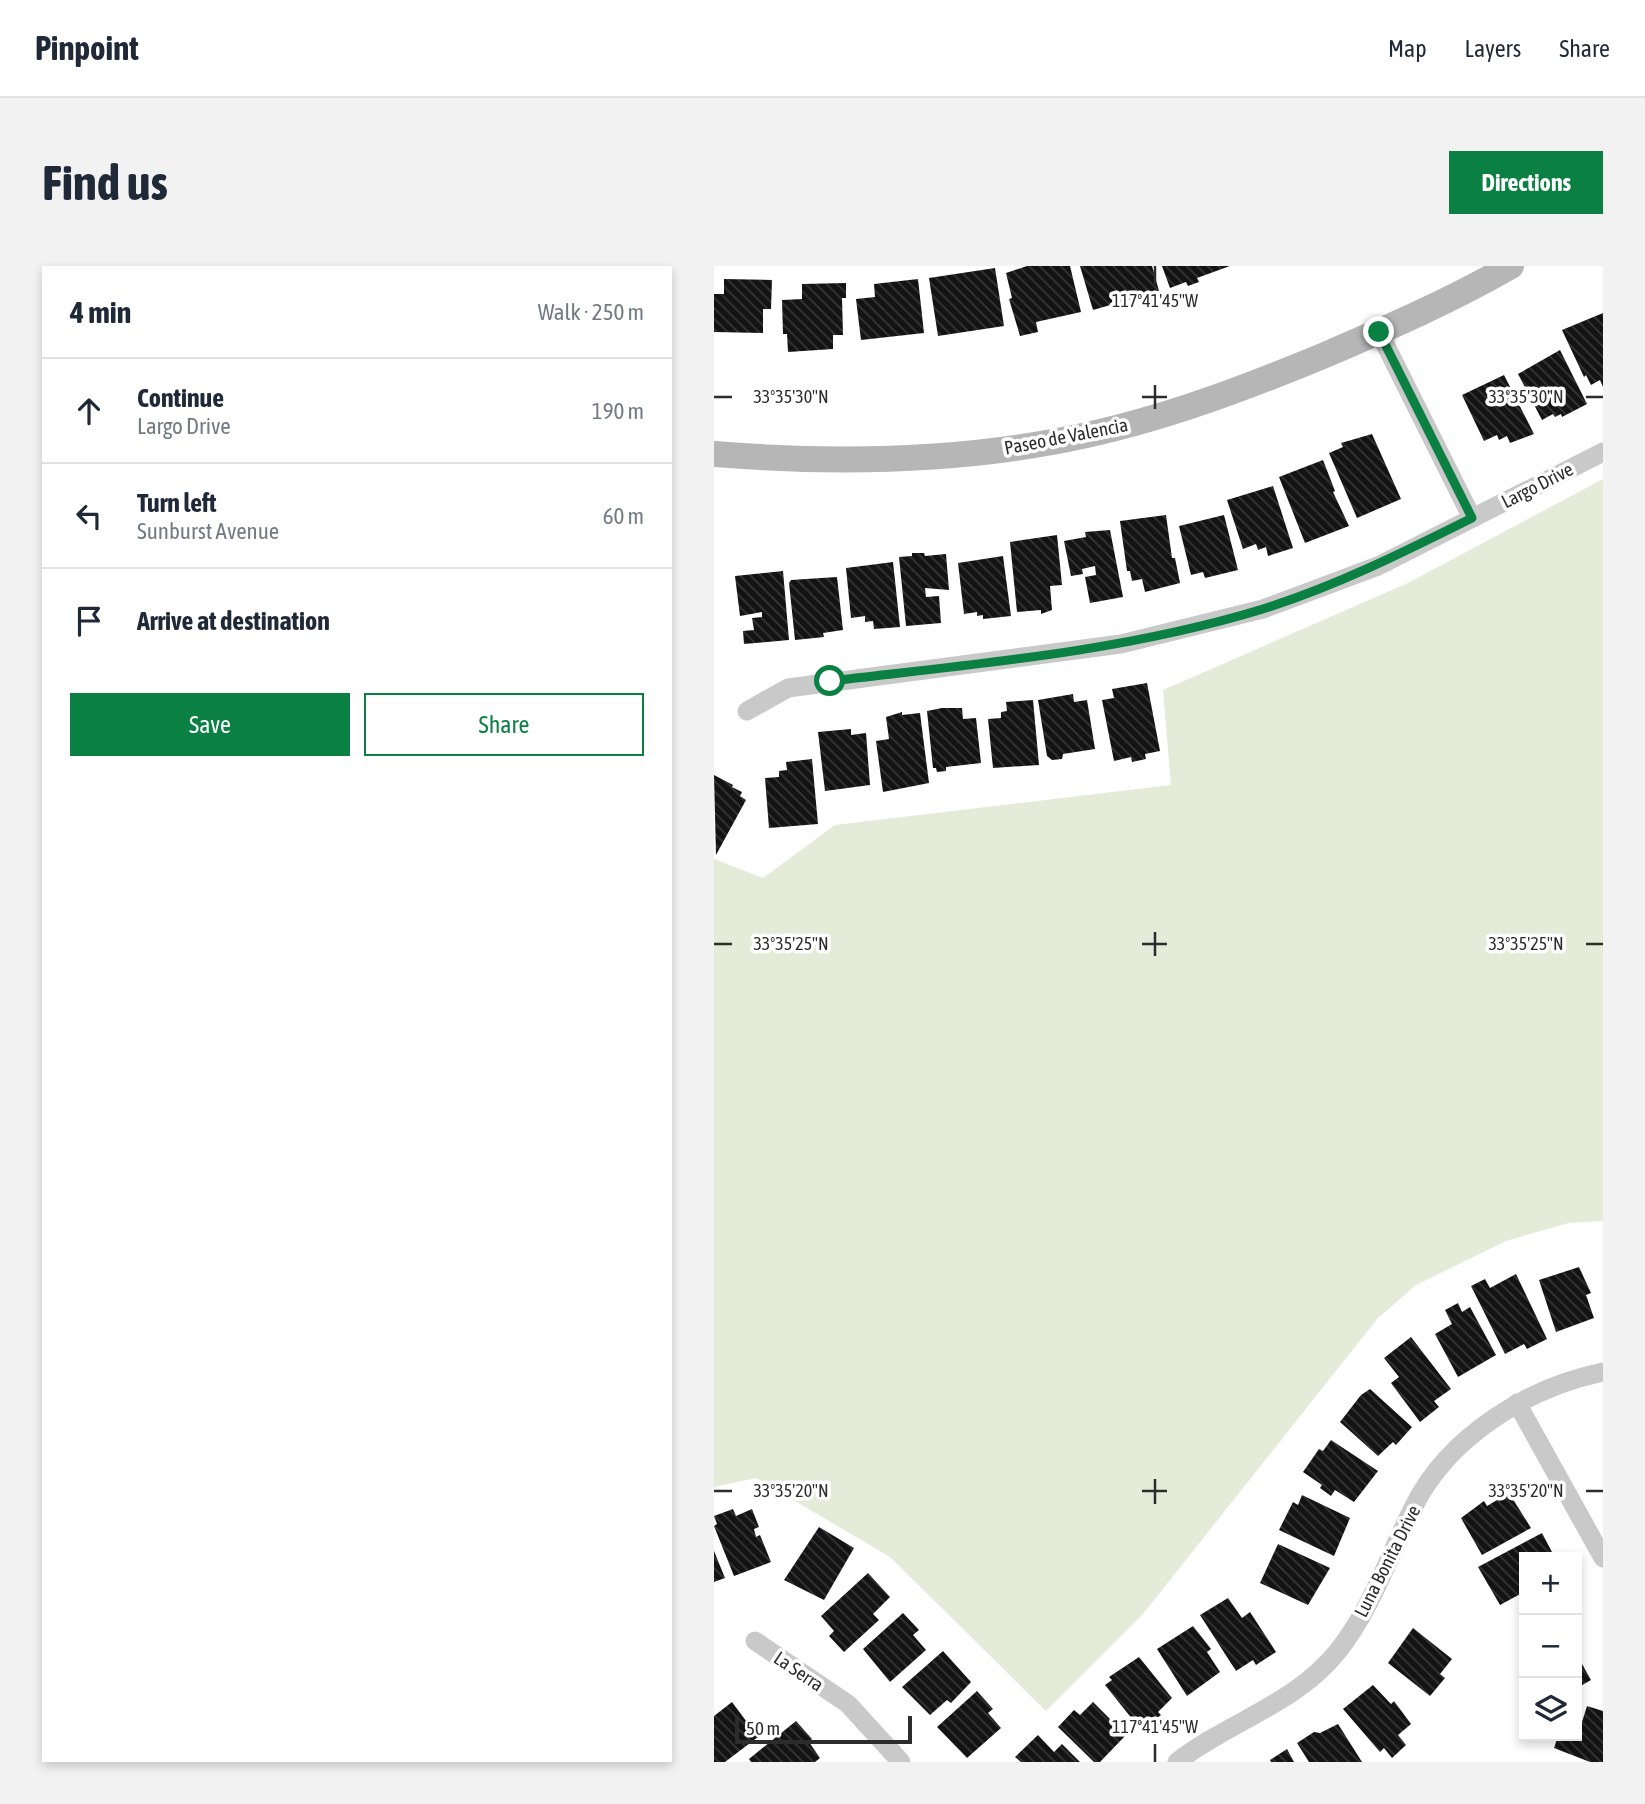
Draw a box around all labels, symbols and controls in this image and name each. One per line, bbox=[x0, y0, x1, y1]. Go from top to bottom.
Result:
text: Pinpoint bbox=[35, 29, 139, 67]
text: Map bbox=[1388, 35, 1427, 62]
text: Layers bbox=[1465, 35, 1521, 62]
text: Share bbox=[1559, 35, 1610, 62]
button: Directions bbox=[1449, 151, 1603, 214]
text: Find us bbox=[42, 154, 168, 210]
text: 117°41'45"W bbox=[1112, 290, 1198, 311]
text: 4 min bbox=[70, 295, 131, 329]
text: Walk · 250 m bbox=[538, 299, 644, 325]
route end bbox=[1363, 316, 1394, 347]
text: Continue bbox=[137, 383, 224, 413]
text: 33°35'30"N bbox=[753, 386, 829, 407]
text: 33°35'30"N bbox=[1488, 386, 1564, 407]
icon: ahead bbox=[70, 392, 108, 430]
text: 190 m bbox=[592, 398, 644, 424]
text: Largo Drive bbox=[137, 413, 231, 439]
street label: Paseo de Valencia bbox=[1002, 413, 1130, 459]
street label: Largo Drive bbox=[1498, 458, 1576, 512]
text: Turn left bbox=[137, 488, 217, 518]
icon: left bbox=[70, 497, 108, 535]
text: 60 m bbox=[603, 503, 644, 529]
text: Sunburst Avenue bbox=[137, 518, 279, 544]
icon: arrive bbox=[70, 602, 108, 640]
text: Arrive at destination bbox=[137, 606, 330, 636]
route start bbox=[814, 665, 845, 696]
button: Save bbox=[70, 693, 350, 756]
button: Share bbox=[364, 693, 644, 756]
text: 33°35'25"N bbox=[753, 933, 829, 954]
text: 33°35'25"N bbox=[1488, 933, 1564, 954]
text: 33°35'20"N bbox=[753, 1480, 829, 1501]
text: 33°35'20"N bbox=[1488, 1480, 1564, 1501]
street label: Luna Bonita Drive bbox=[1349, 1501, 1425, 1621]
map controls bbox=[1519, 1552, 1582, 1741]
button: + bbox=[1519, 1552, 1582, 1615]
button: − bbox=[1519, 1615, 1582, 1678]
street label: La Serra bbox=[770, 1646, 828, 1696]
button: layers bbox=[1519, 1678, 1582, 1741]
scale bar bbox=[735, 1713, 912, 1745]
text: 117°41'45"W bbox=[1112, 1716, 1198, 1737]
text: 50 m bbox=[746, 1717, 780, 1739]

